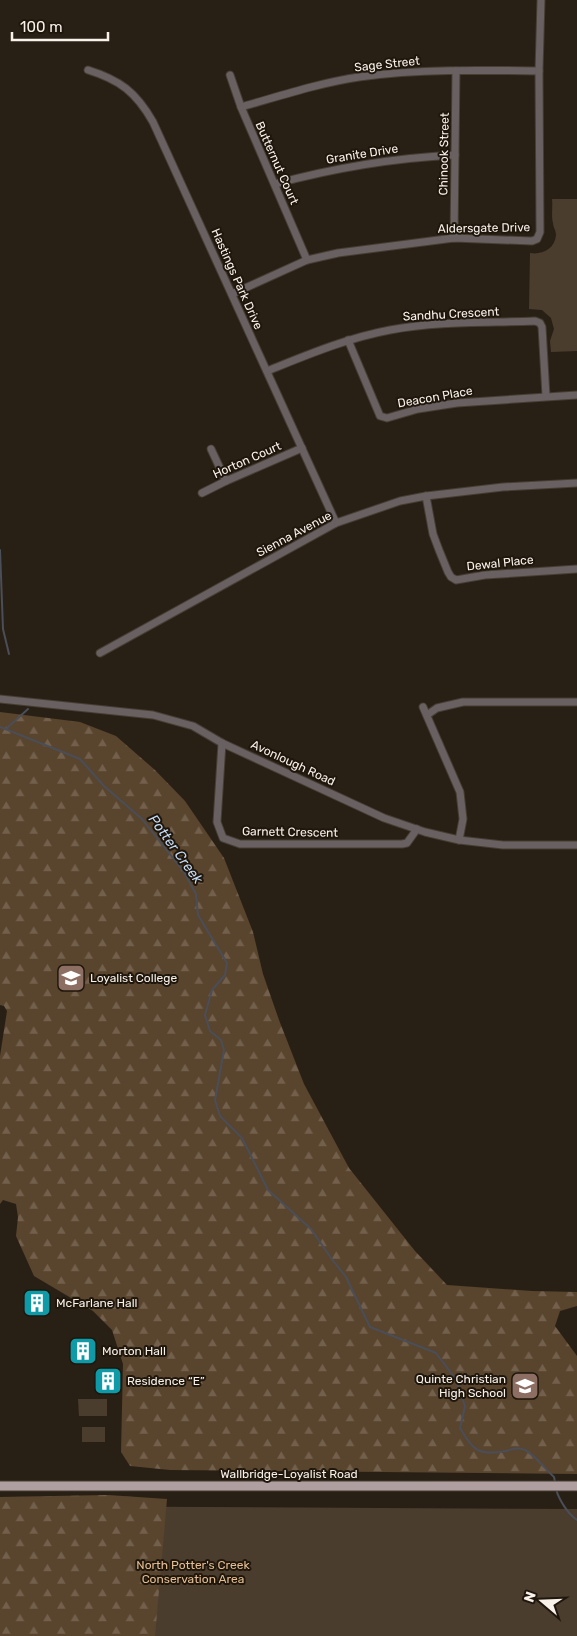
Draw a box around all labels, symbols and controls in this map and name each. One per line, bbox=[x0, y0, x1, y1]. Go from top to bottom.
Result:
scale bar bbox=[12, 10, 109, 42]
text: 100 m bbox=[20, 18, 62, 36]
street label: Sage Street bbox=[354, 54, 421, 74]
street label: Chinook Street bbox=[436, 112, 452, 196]
street label: Butternut Court bbox=[252, 119, 302, 207]
street label: Granite Drive bbox=[325, 141, 399, 167]
street label: Aldersgate Drive bbox=[438, 220, 531, 236]
street label: Hastings Park Drive bbox=[208, 226, 266, 332]
street label: Sandhu Crescent bbox=[402, 304, 500, 324]
street label: Deacon Place bbox=[396, 383, 474, 410]
street label: Horton Court bbox=[211, 439, 284, 481]
street label: Sienna Avenue bbox=[254, 508, 334, 560]
street label: Dewal Place bbox=[466, 552, 534, 573]
street label: Avonlough Road bbox=[249, 737, 337, 789]
water label: Potter Creek bbox=[145, 811, 207, 888]
street label: Garnett Crescent bbox=[242, 824, 338, 840]
school or university icon: Loyalist College bbox=[56, 963, 86, 993]
place label: Loyalist College bbox=[90, 971, 177, 985]
building icon: McFarlane Hall bbox=[22, 1288, 52, 1318]
place label: McFarlane Hall bbox=[56, 1296, 138, 1310]
building icon: Morton Hall bbox=[68, 1336, 98, 1366]
place label: Morton Hall bbox=[102, 1344, 166, 1358]
building icon: Residence “E” bbox=[93, 1366, 123, 1396]
school or university icon: Quinte Christian High School bbox=[510, 1371, 540, 1401]
place label: Quinte Christian High School bbox=[416, 1372, 506, 1400]
place label: Residence “E” bbox=[127, 1374, 205, 1388]
street label: Wallbridge-Loyalist Road bbox=[220, 1467, 358, 1481]
park label: North Potter's Creek Conservation Area bbox=[136, 1558, 250, 1586]
north arrow bbox=[517, 1576, 567, 1626]
text: N bbox=[521, 1589, 540, 1604]

